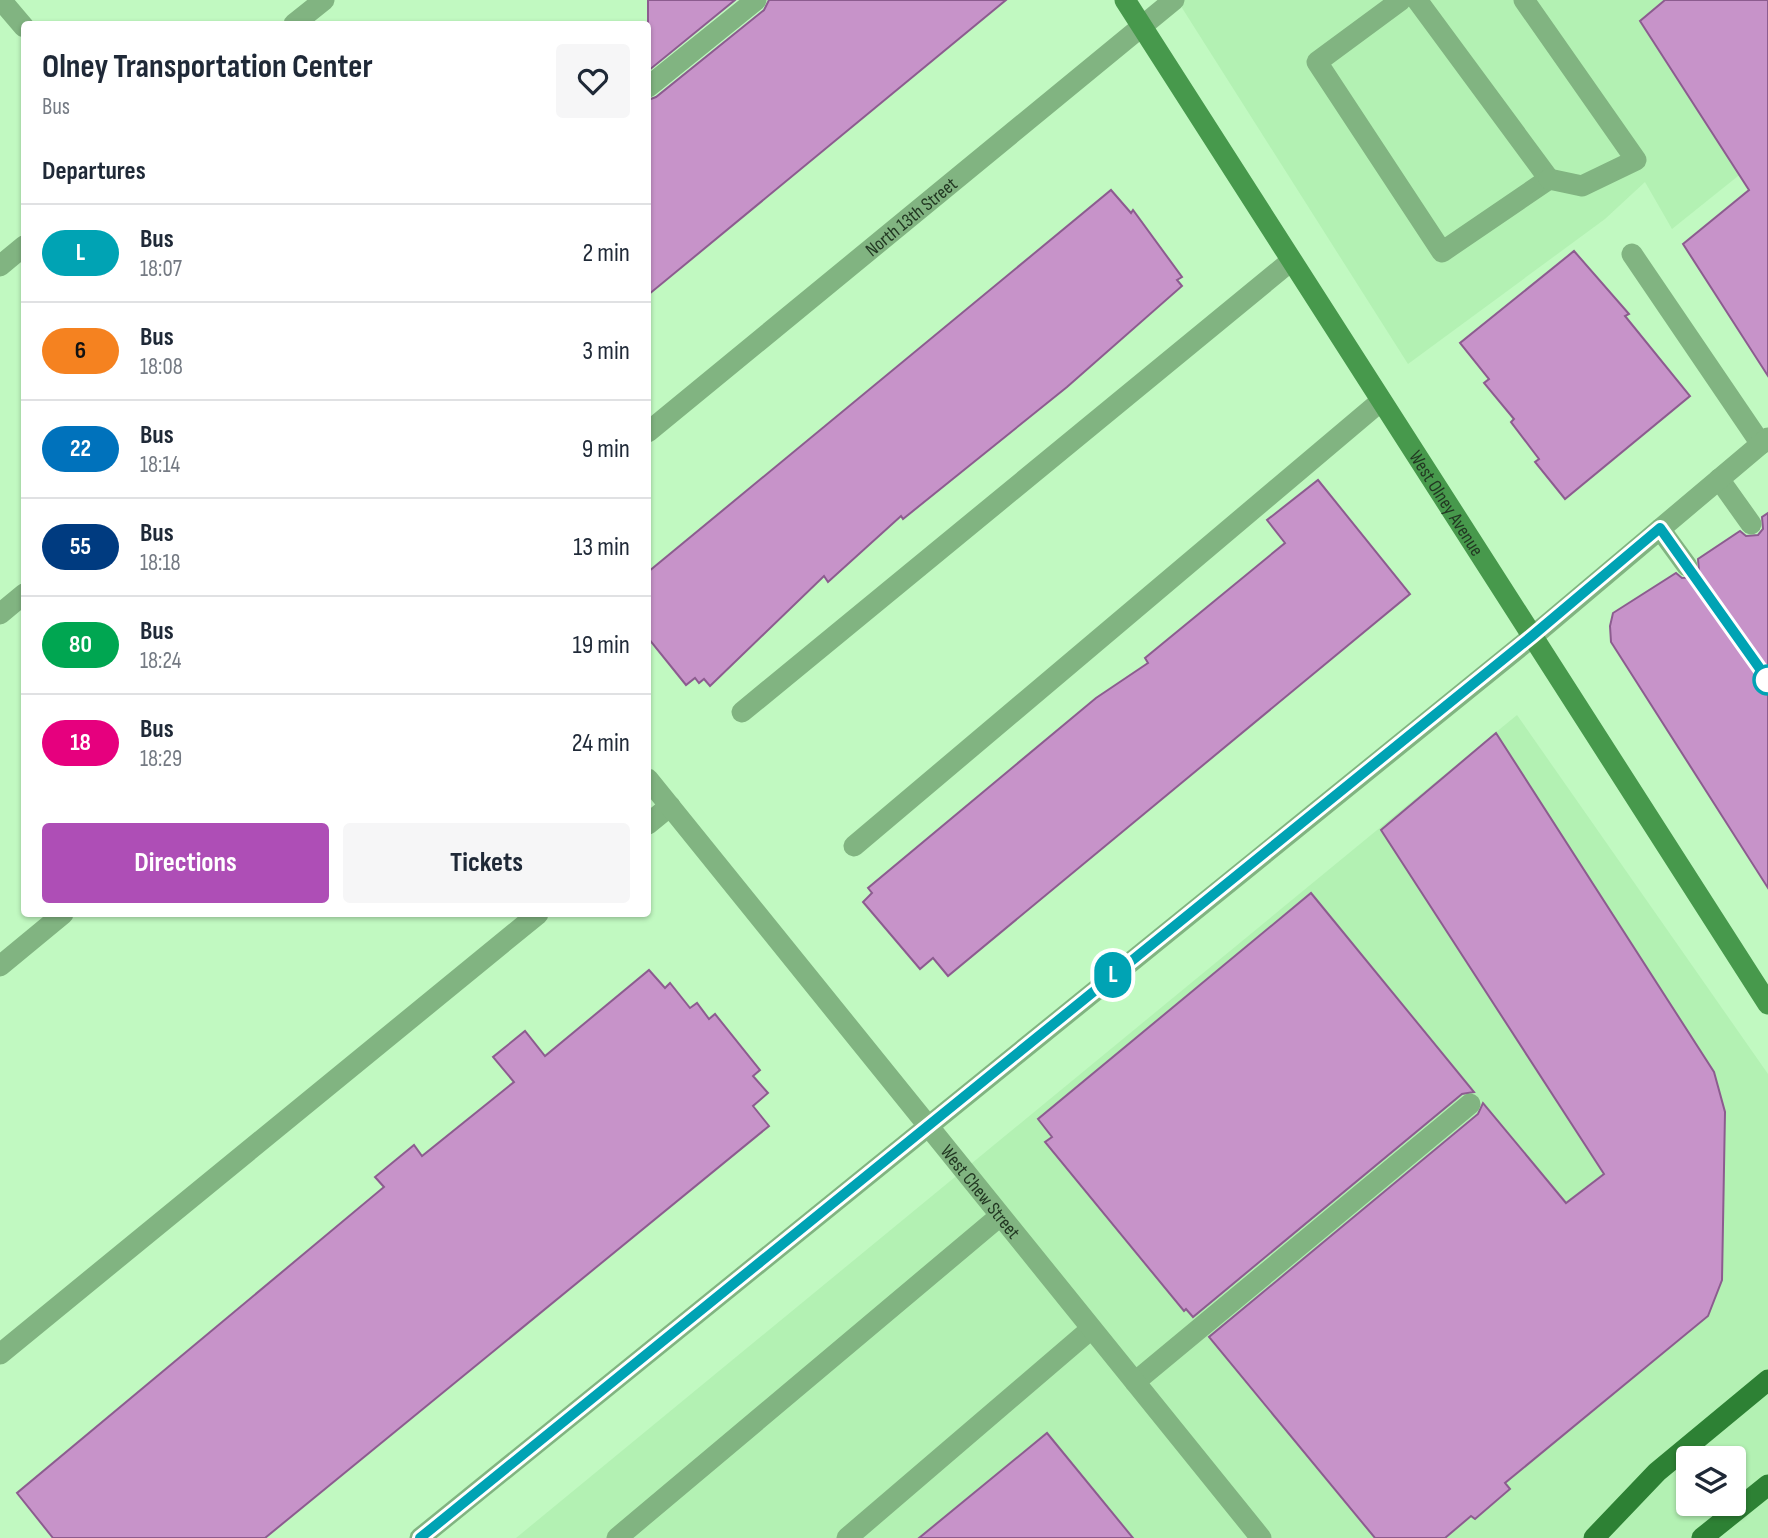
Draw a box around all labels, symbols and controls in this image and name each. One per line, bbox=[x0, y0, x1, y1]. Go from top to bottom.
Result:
button: heart bbox=[556, 44, 630, 118]
text: Olney Transportation Center bbox=[42, 47, 373, 87]
text: Bus bbox=[42, 93, 70, 121]
text: Departures bbox=[42, 156, 146, 187]
street label: North 13th Street bbox=[861, 173, 962, 262]
text: Bus bbox=[140, 224, 174, 255]
text: L bbox=[76, 238, 85, 267]
text: 2 min bbox=[582, 238, 630, 269]
text: 18:07 bbox=[140, 255, 182, 283]
text: Bus bbox=[140, 322, 174, 353]
text: 6 bbox=[75, 336, 86, 365]
text: 3 min bbox=[582, 336, 630, 367]
text: 18:08 bbox=[140, 353, 183, 381]
text: Bus bbox=[140, 420, 174, 451]
text: 22 bbox=[70, 434, 91, 463]
text: 9 min bbox=[582, 434, 630, 465]
street label: West Olney Avenue bbox=[1403, 446, 1488, 561]
text: 18:14 bbox=[140, 451, 180, 479]
text: Bus bbox=[140, 518, 174, 549]
text: 55 bbox=[70, 532, 91, 561]
text: 13 min bbox=[573, 532, 630, 563]
text: 18:18 bbox=[140, 549, 181, 577]
text: Bus bbox=[140, 616, 174, 647]
text: 80 bbox=[69, 630, 92, 659]
text: 19 min bbox=[573, 630, 630, 661]
text: 18:24 bbox=[140, 647, 181, 675]
unlabelled marker bbox=[1753, 665, 1768, 695]
text: Bus bbox=[140, 714, 174, 745]
text: 18 bbox=[70, 728, 91, 757]
text: 24 min bbox=[572, 728, 630, 759]
text: 18:29 bbox=[140, 745, 182, 773]
button: Directions bbox=[42, 823, 329, 903]
button: Tickets bbox=[343, 823, 630, 903]
line badge: L bbox=[1090, 952, 1136, 998]
text: L bbox=[1108, 960, 1118, 989]
street label: West Chew Street bbox=[935, 1141, 1025, 1244]
map controls bbox=[1676, 1446, 1746, 1516]
button: layers bbox=[1676, 1446, 1746, 1516]

